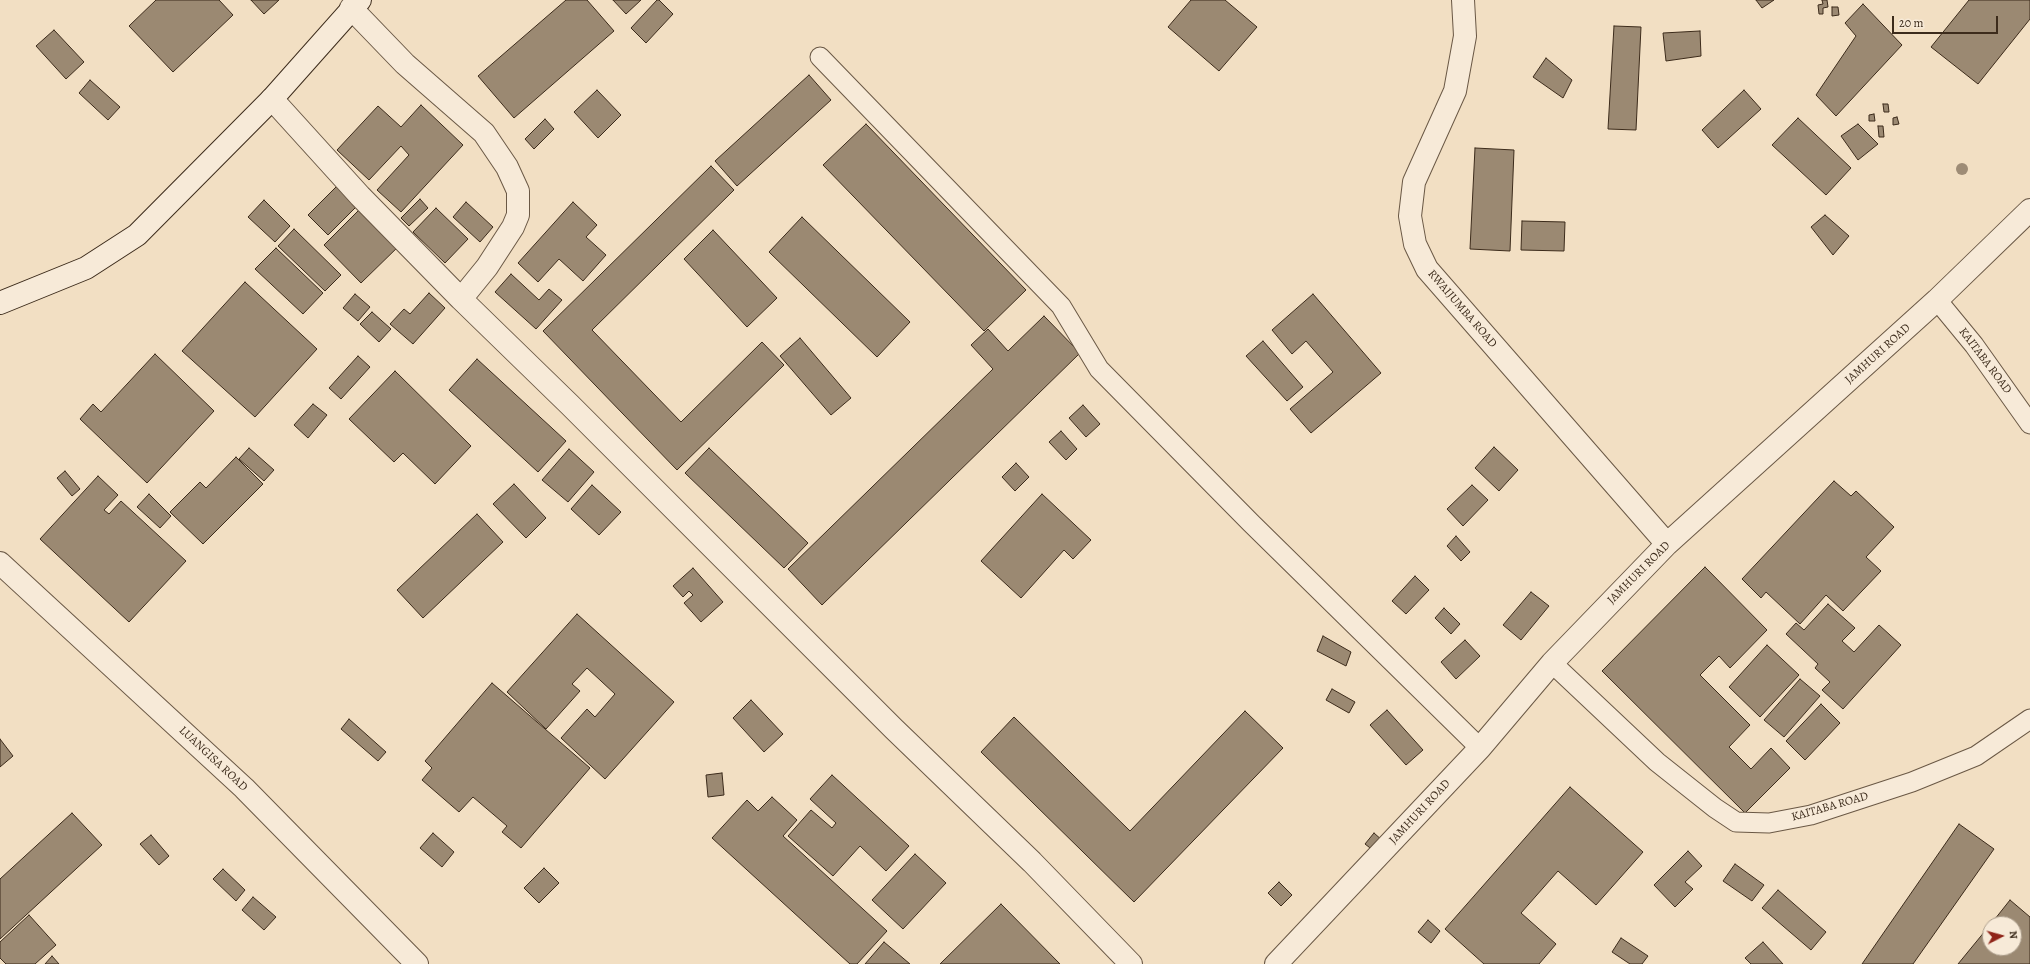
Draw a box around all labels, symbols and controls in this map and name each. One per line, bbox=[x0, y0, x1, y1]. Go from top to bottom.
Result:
scale bar bbox=[1894, 8, 2000, 34]
text: 20 m bbox=[1899, 15, 1923, 31]
street label: RWAIJUMBA ROAD bbox=[1424, 267, 1500, 351]
street label: JAMHURI ROAD bbox=[1842, 321, 1914, 387]
street label: KAITABA ROAD bbox=[1955, 325, 2015, 397]
street label: JAMHURI ROAD bbox=[1605, 539, 1673, 607]
street label: LUANGISA ROAD bbox=[176, 723, 250, 795]
street label: JAMHURI ROAD bbox=[1386, 777, 1454, 847]
street label: KAITABA ROAD bbox=[1790, 789, 1870, 825]
north arrow bbox=[1982, 916, 2022, 956]
text: N bbox=[2006, 930, 2021, 940]

